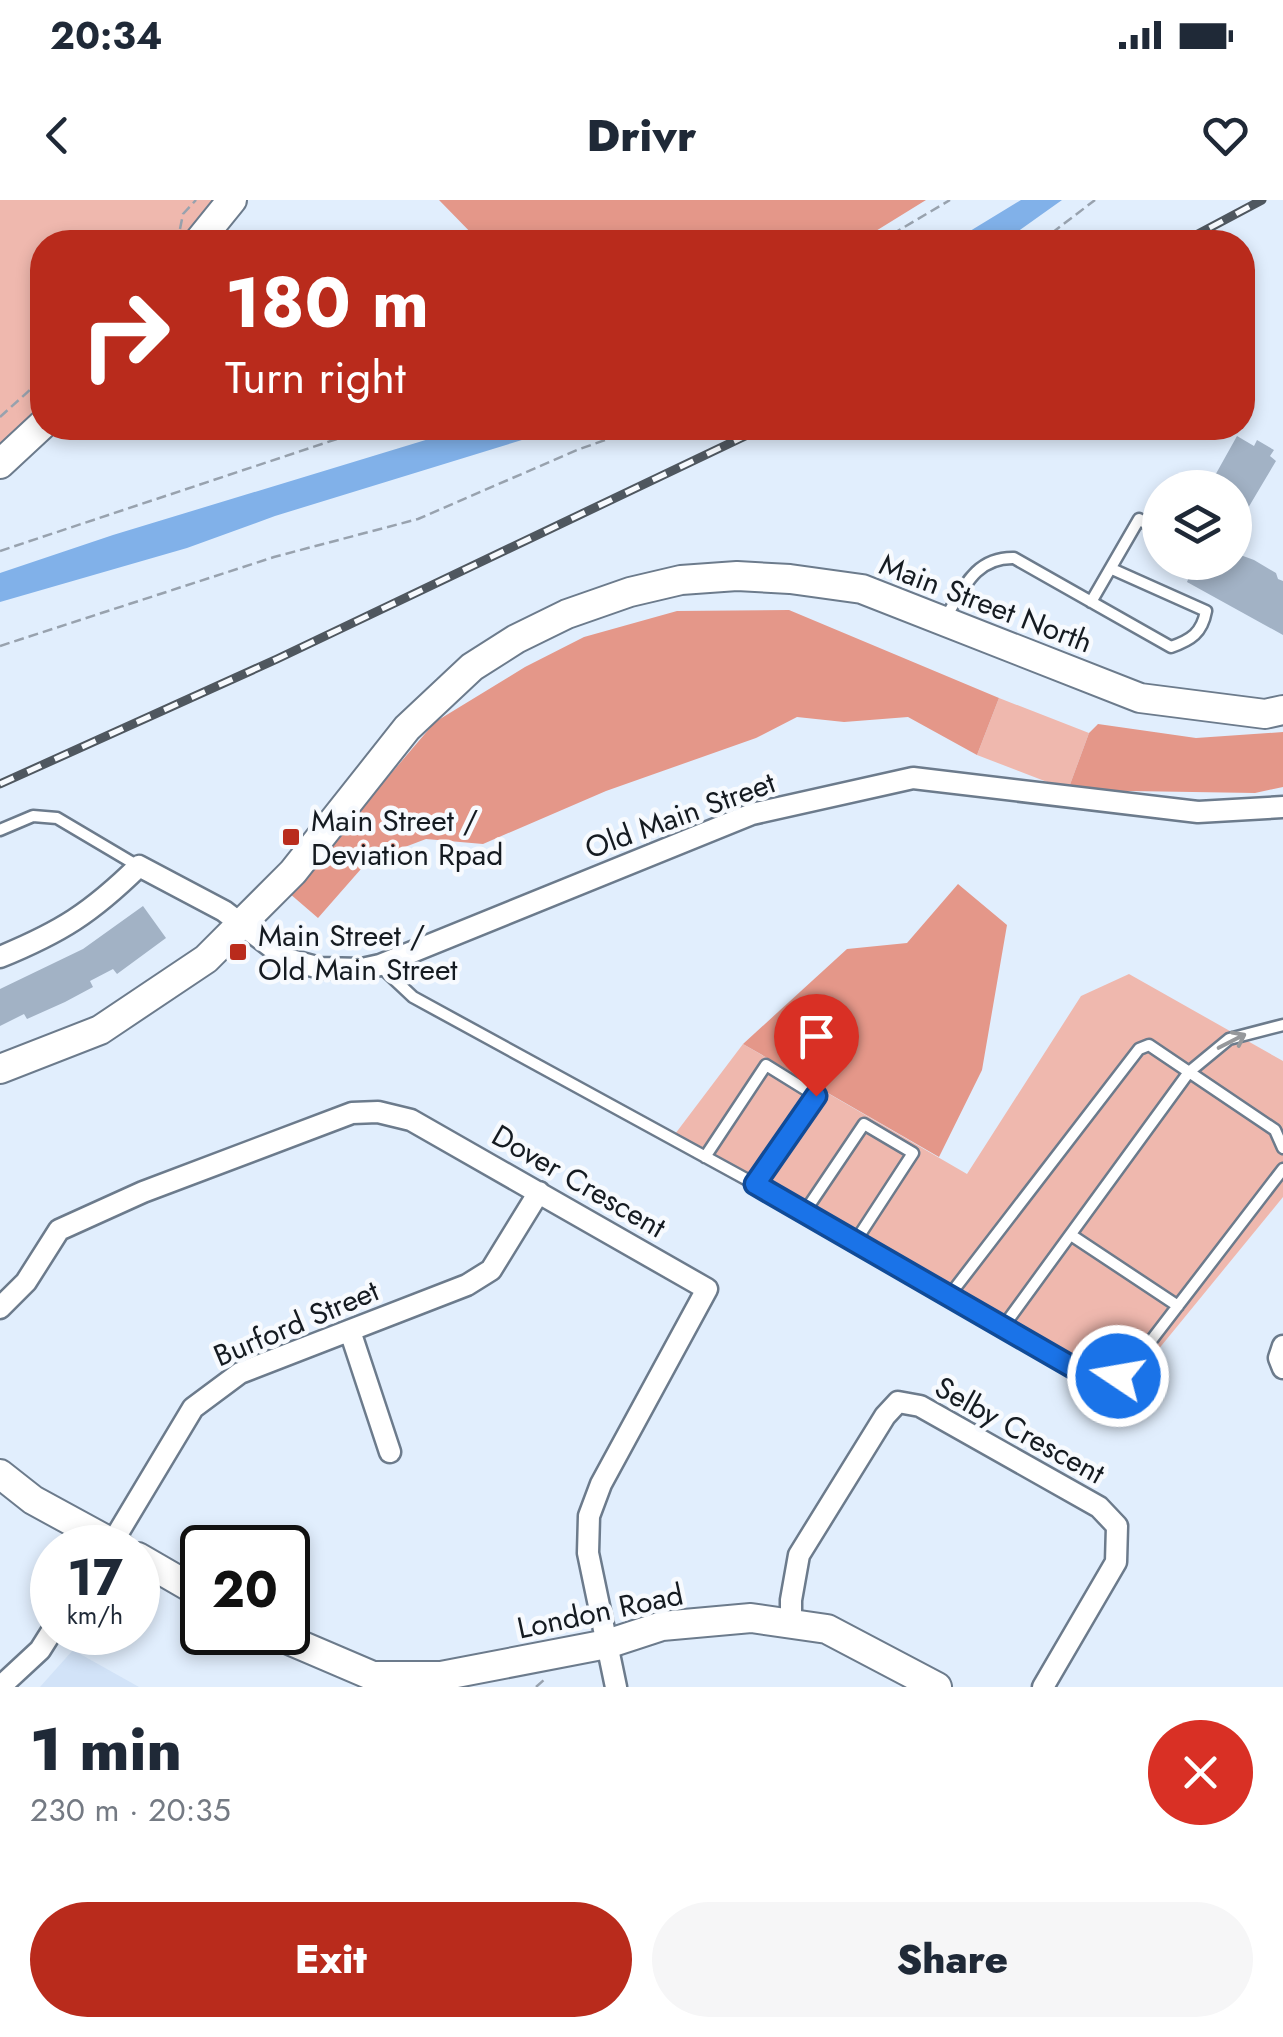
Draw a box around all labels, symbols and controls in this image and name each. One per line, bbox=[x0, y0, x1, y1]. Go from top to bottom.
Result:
text: 20:34 bbox=[50, 8, 162, 63]
text: Drivr bbox=[586, 103, 697, 168]
icon: back bbox=[30, 108, 85, 163]
icon: heart bbox=[1198, 108, 1253, 163]
text: 180 m bbox=[225, 252, 429, 353]
icon: right bbox=[60, 270, 190, 400]
text: Turn right bbox=[225, 345, 406, 410]
map controls bbox=[1142, 470, 1252, 580]
button: layers bbox=[1142, 470, 1252, 580]
street label: Main Street North bbox=[873, 543, 1099, 663]
street label: Old Main Street bbox=[579, 760, 782, 869]
place label: Main Street / Deviation Rpad bbox=[311, 799, 503, 876]
marker: Main Street / Deviation Rpad bbox=[280, 826, 302, 848]
place label: Main Street / Old Main Street bbox=[258, 914, 458, 991]
marker: Main Street / Old Main Street bbox=[227, 941, 249, 963]
pin bbox=[774, 994, 859, 1097]
icon: arrive bbox=[789, 1009, 844, 1064]
one-way arrow bbox=[1217, 1031, 1246, 1050]
street label: Dover Crescent bbox=[484, 1114, 675, 1249]
street label: Burford Street bbox=[207, 1269, 386, 1377]
position arrow bbox=[1066, 1324, 1170, 1428]
street label: Selby Crescent bbox=[927, 1366, 1113, 1495]
speed limit sign: 20 bbox=[180, 1525, 310, 1655]
text: 17 bbox=[67, 1541, 123, 1614]
street label: London Road bbox=[513, 1572, 687, 1650]
text: km/h bbox=[67, 1597, 123, 1633]
text: 1 min bbox=[30, 1706, 182, 1793]
button: close bbox=[1148, 1720, 1253, 1825]
text: 230 m · 20:35 bbox=[30, 1787, 231, 1833]
button: Exit bbox=[30, 1902, 632, 2017]
button: Share bbox=[652, 1902, 1253, 2017]

